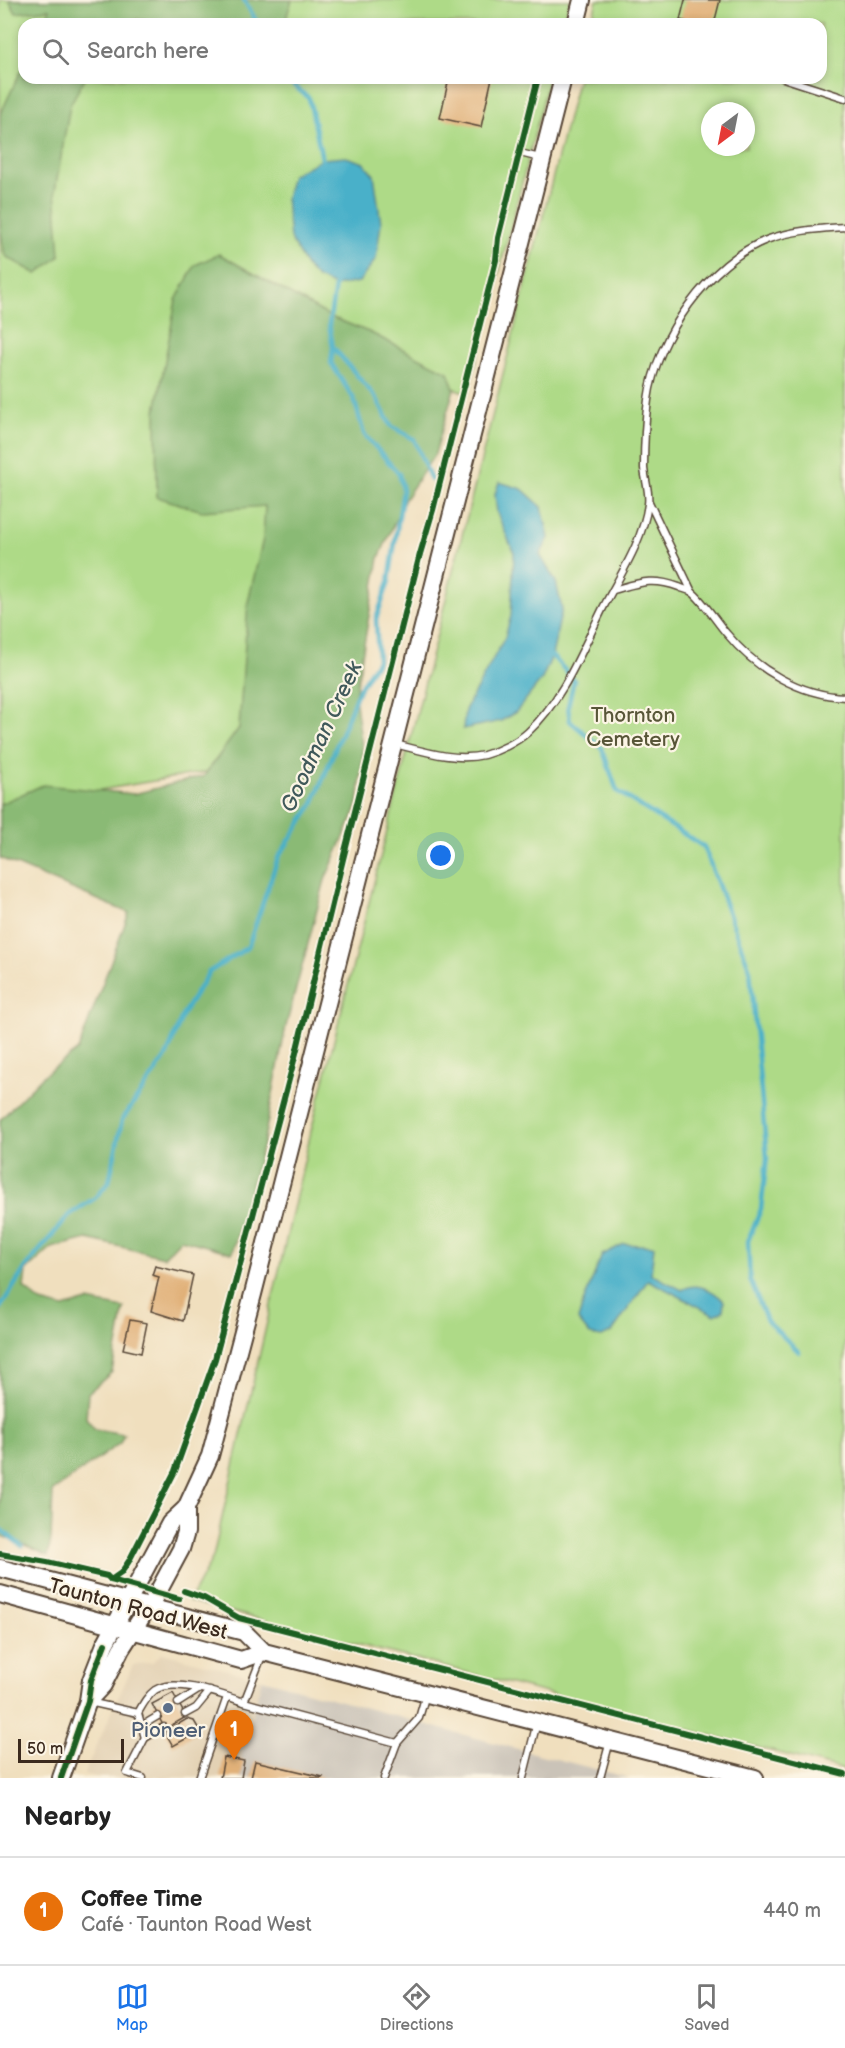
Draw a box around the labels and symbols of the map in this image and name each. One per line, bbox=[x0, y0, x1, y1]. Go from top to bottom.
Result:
north arrow bbox=[701, 102, 755, 156]
water label: Goodman Creek bbox=[275, 656, 369, 817]
park label: Thornton Cemetery bbox=[586, 703, 680, 752]
your location bbox=[426, 841, 455, 870]
street label: Taunton Road West bbox=[46, 1573, 231, 1645]
marker: Pioneer bbox=[161, 1701, 175, 1715]
pin: 1 bbox=[214, 1710, 254, 1760]
place label: Pioneer bbox=[131, 1718, 206, 1743]
scale bar bbox=[18, 1736, 124, 1764]

